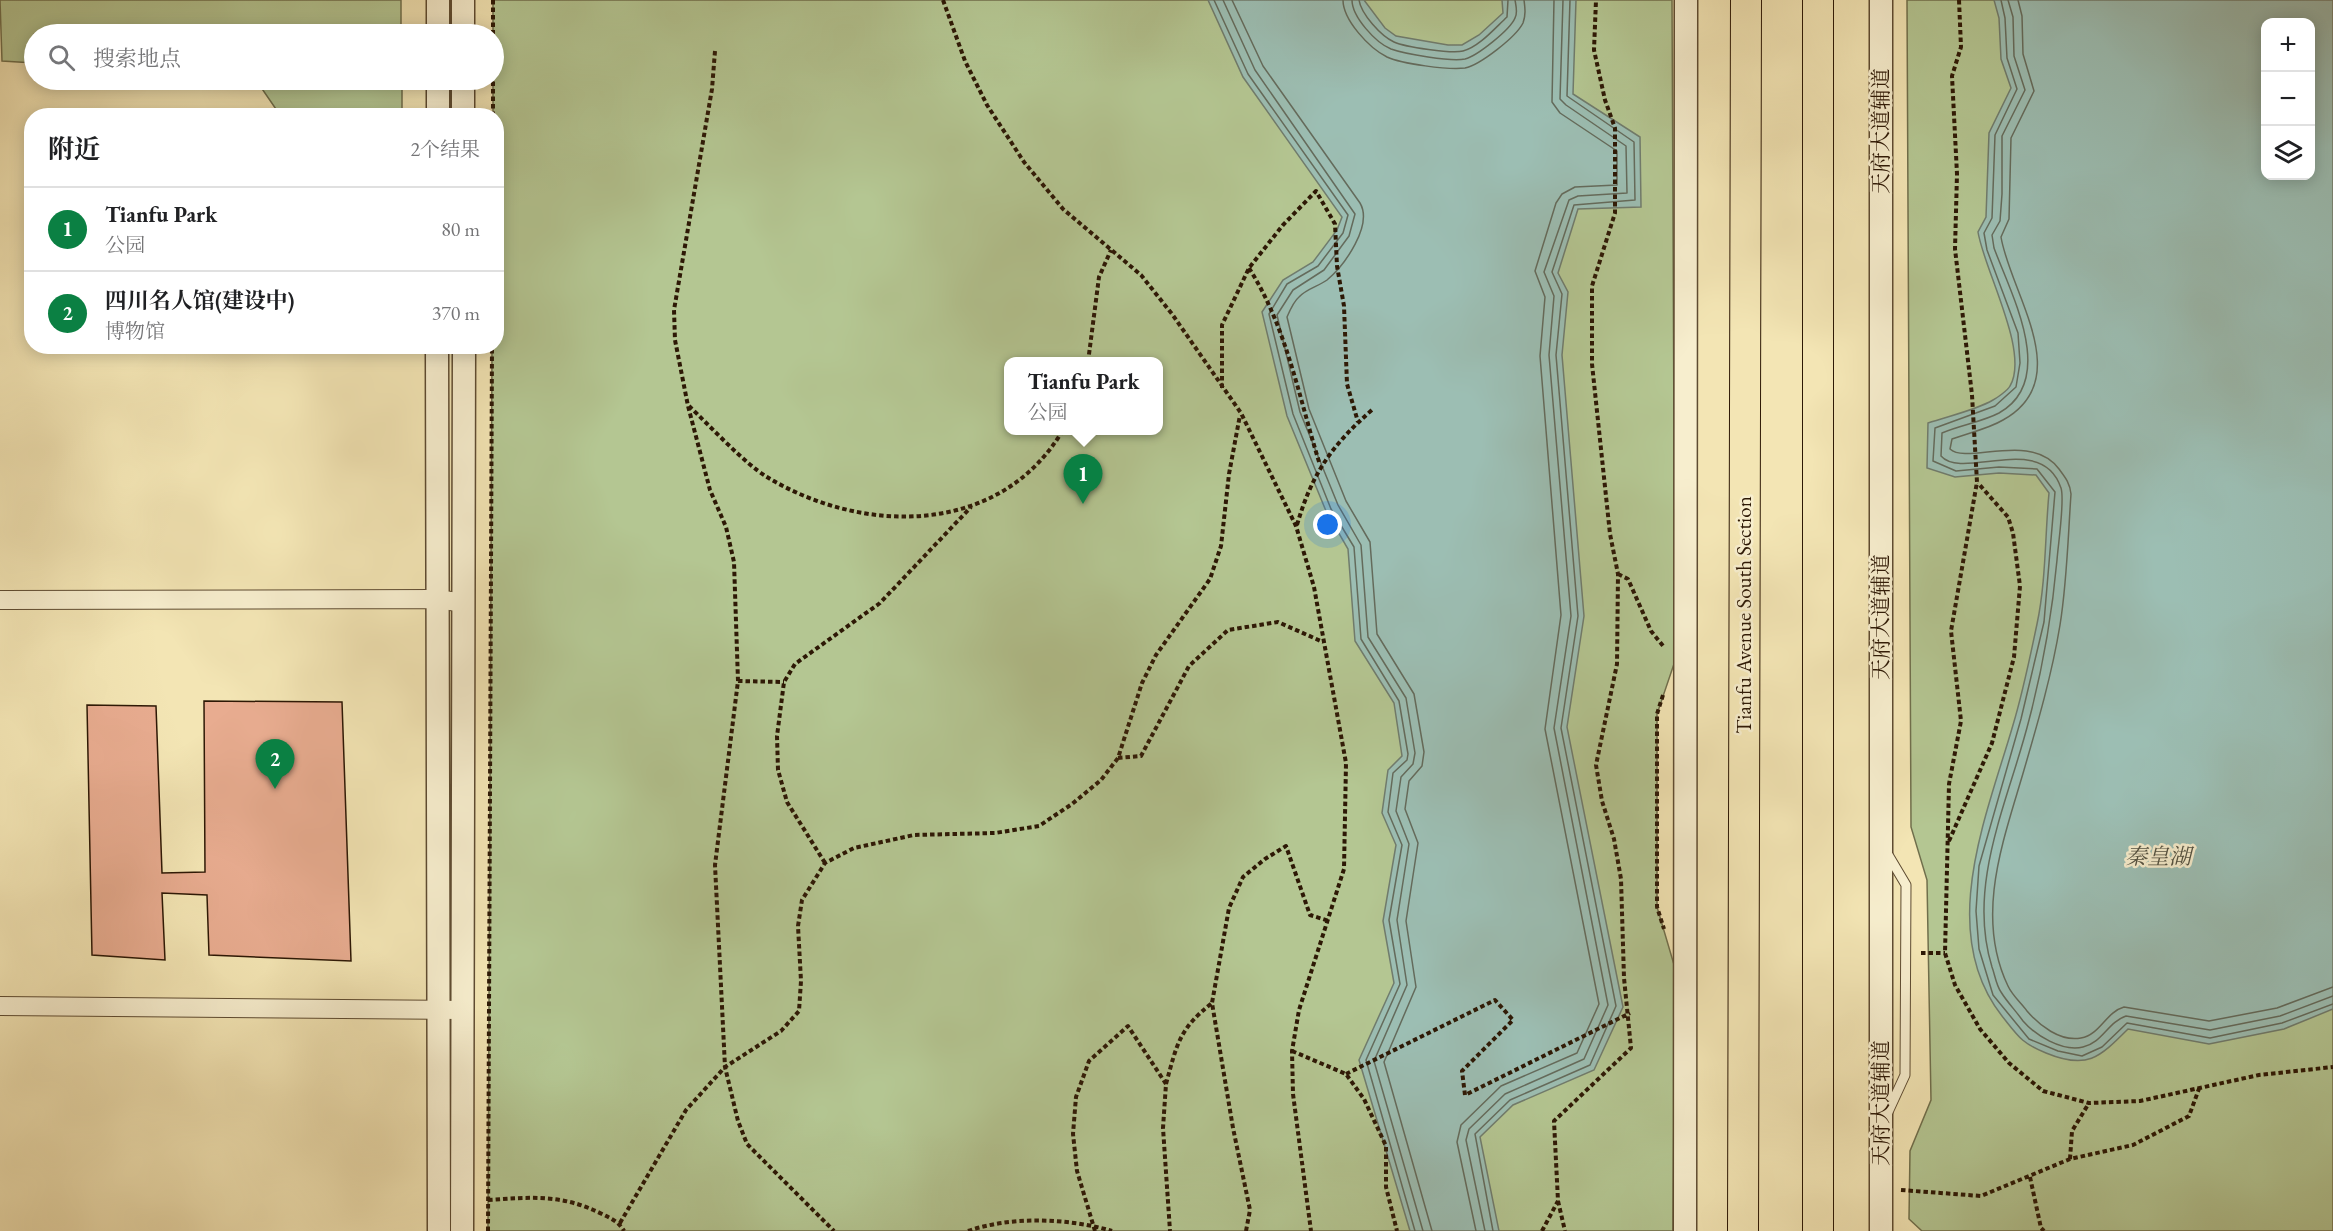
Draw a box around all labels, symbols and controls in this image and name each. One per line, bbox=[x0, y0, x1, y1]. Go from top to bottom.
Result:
map controls bbox=[2261, 18, 2315, 180]
button: + bbox=[2261, 18, 2315, 72]
search box bbox=[24, 24, 504, 90]
icon: search bbox=[45, 41, 78, 74]
text: 搜索地点 bbox=[93, 44, 181, 73]
street label: 天府大道辅道 bbox=[1867, 68, 1894, 194]
button: − bbox=[2261, 72, 2315, 126]
button: layers bbox=[2261, 126, 2315, 180]
text: 附近 bbox=[48, 132, 100, 166]
text: 2个结果 bbox=[410, 136, 480, 162]
text: Tianfu Park bbox=[105, 200, 217, 229]
text: 1 bbox=[62, 216, 73, 242]
text: 80 m bbox=[441, 216, 480, 242]
text: 公园 bbox=[105, 232, 145, 258]
text: 四川名人馆(建设中) bbox=[105, 286, 294, 315]
text: 2 bbox=[62, 300, 73, 326]
text: 370 m bbox=[432, 300, 480, 326]
text: 博物馆 bbox=[105, 318, 165, 344]
popup bbox=[1004, 357, 1163, 435]
text: Tianfu Park bbox=[1027, 367, 1140, 396]
text: 公园 bbox=[1027, 399, 1067, 425]
pin: 1 bbox=[1064, 454, 1102, 504]
street label: Tianfu Avenue South Section bbox=[1730, 496, 1757, 734]
your location bbox=[1313, 510, 1342, 539]
street label: 天府大道辅道 bbox=[1867, 554, 1894, 680]
pin: 2 bbox=[256, 740, 294, 789]
water label: 秦皇湖 bbox=[2125, 842, 2195, 871]
street label: 天府大道辅道 bbox=[1867, 1040, 1894, 1166]

